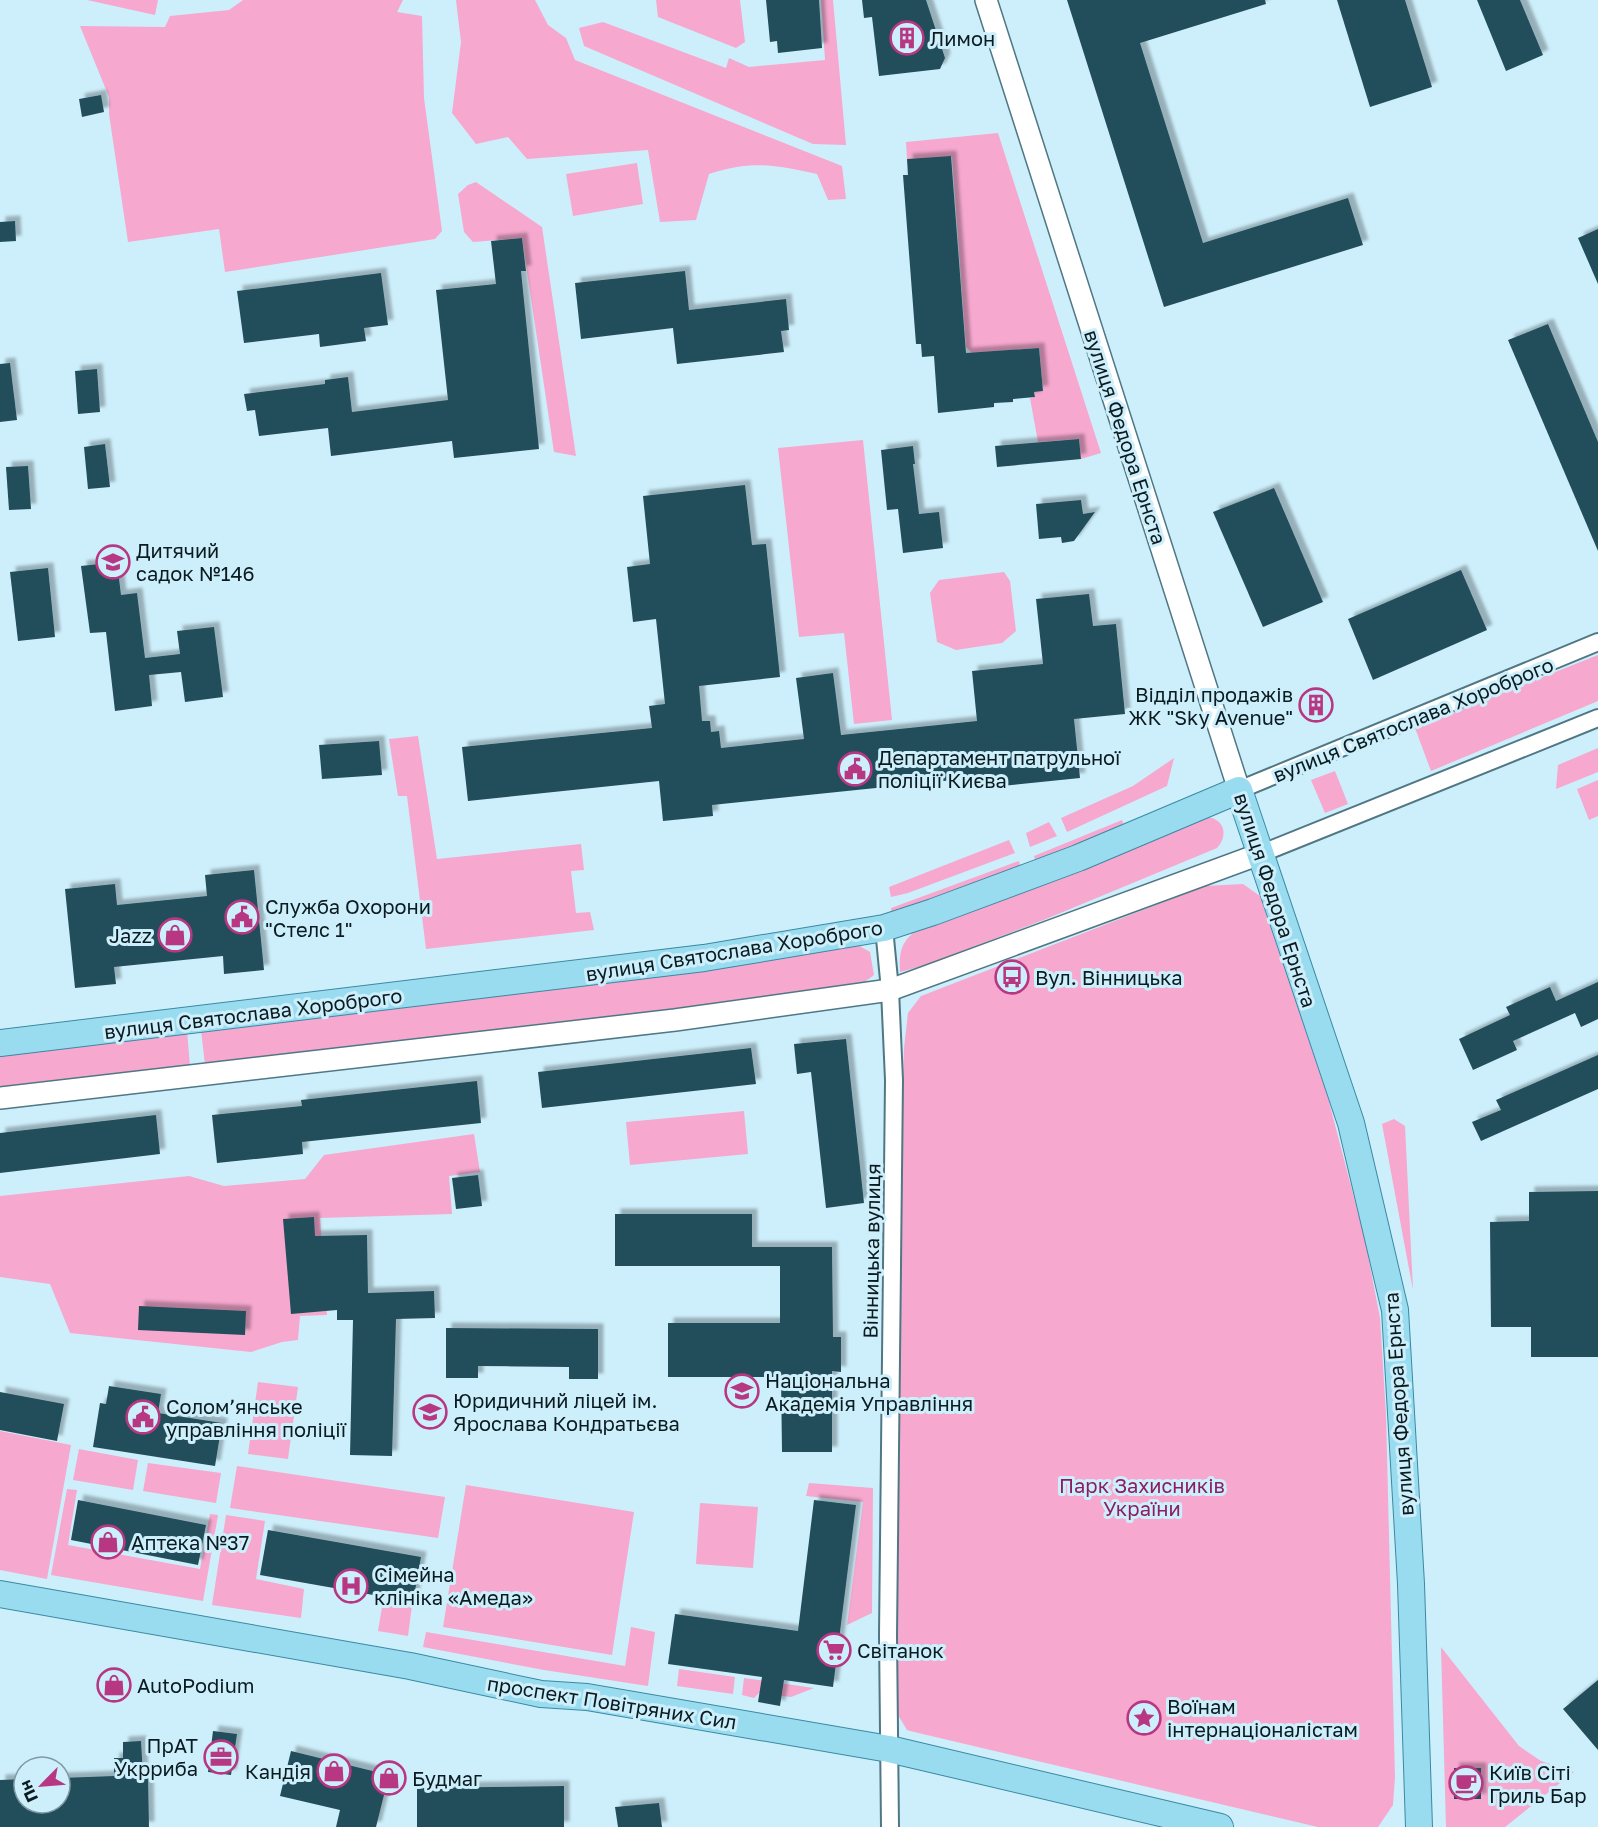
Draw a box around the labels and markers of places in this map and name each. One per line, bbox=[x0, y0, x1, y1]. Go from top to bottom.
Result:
building icon: Лимон bbox=[889, 20, 925, 56]
place label: Лимон bbox=[930, 26, 995, 50]
place label: Дитячий садок №146 bbox=[136, 538, 255, 585]
school or university icon: Дитячий садок №146 bbox=[95, 544, 131, 580]
place label: Відділ продажів ЖК "Sky Avenue" bbox=[1128, 682, 1293, 729]
building icon: Відділ продажів ЖК "Sky Avenue" bbox=[1298, 687, 1334, 723]
place label: Департамент патрульної поліції Києва bbox=[878, 745, 1121, 792]
public building icon: Департамент патрульної поліції Києва bbox=[837, 751, 873, 787]
place label: Служба Охорони "Стелс 1" bbox=[265, 894, 431, 941]
public building icon: Служба Охорони "Стелс 1" bbox=[224, 899, 260, 935]
shop icon: Jazz bbox=[157, 917, 193, 953]
place label: Jazz bbox=[109, 923, 152, 947]
bus stop icon: Вул. Вінницька bbox=[994, 959, 1030, 995]
place label: Вул. Вінницька bbox=[1035, 965, 1183, 989]
place label: Національна Академія Управління bbox=[765, 1368, 973, 1415]
school or university icon: Національна Академія Управління bbox=[724, 1373, 760, 1409]
place label: Юридичний ліцей ім. Ярослава Кондратьєва bbox=[453, 1388, 680, 1435]
place label: Соломʼянське управління поліції bbox=[166, 1394, 347, 1441]
school or university icon: Юридичний ліцей ім. Ярослава Кондратьєва bbox=[412, 1394, 448, 1430]
public building icon: Соломʼянське управління поліції bbox=[125, 1399, 161, 1435]
shop icon: Аптека №37 bbox=[90, 1524, 126, 1560]
place label: Аптека №37 bbox=[131, 1530, 249, 1554]
place label: Сімейна клініка «Амеда» bbox=[374, 1562, 533, 1609]
hospital icon: Сімейна клініка «Амеда» bbox=[333, 1568, 369, 1604]
supermarket icon: Світанок bbox=[816, 1632, 852, 1668]
place label: Світанок bbox=[857, 1638, 944, 1662]
shop icon: AutoPodium bbox=[96, 1667, 132, 1703]
place label: AutoPodium bbox=[137, 1673, 254, 1697]
place label: Воїнам інтернаціоналістам bbox=[1167, 1694, 1358, 1741]
place icon: Воїнам інтернаціоналістам bbox=[1126, 1700, 1162, 1736]
place label: ПрАТ Укрриба bbox=[114, 1733, 198, 1780]
office icon: ПрАТ Укрриба bbox=[203, 1739, 239, 1775]
shop icon: Кандія bbox=[316, 1753, 352, 1789]
place label: Кандія bbox=[245, 1759, 311, 1783]
shop icon: Будмаг bbox=[371, 1760, 407, 1796]
place label: Київ Сіті Гриль Бар bbox=[1489, 1760, 1587, 1807]
cafe icon: Київ Сіті Гриль Бар bbox=[1448, 1765, 1484, 1801]
place label: Будмаг bbox=[412, 1766, 482, 1790]

